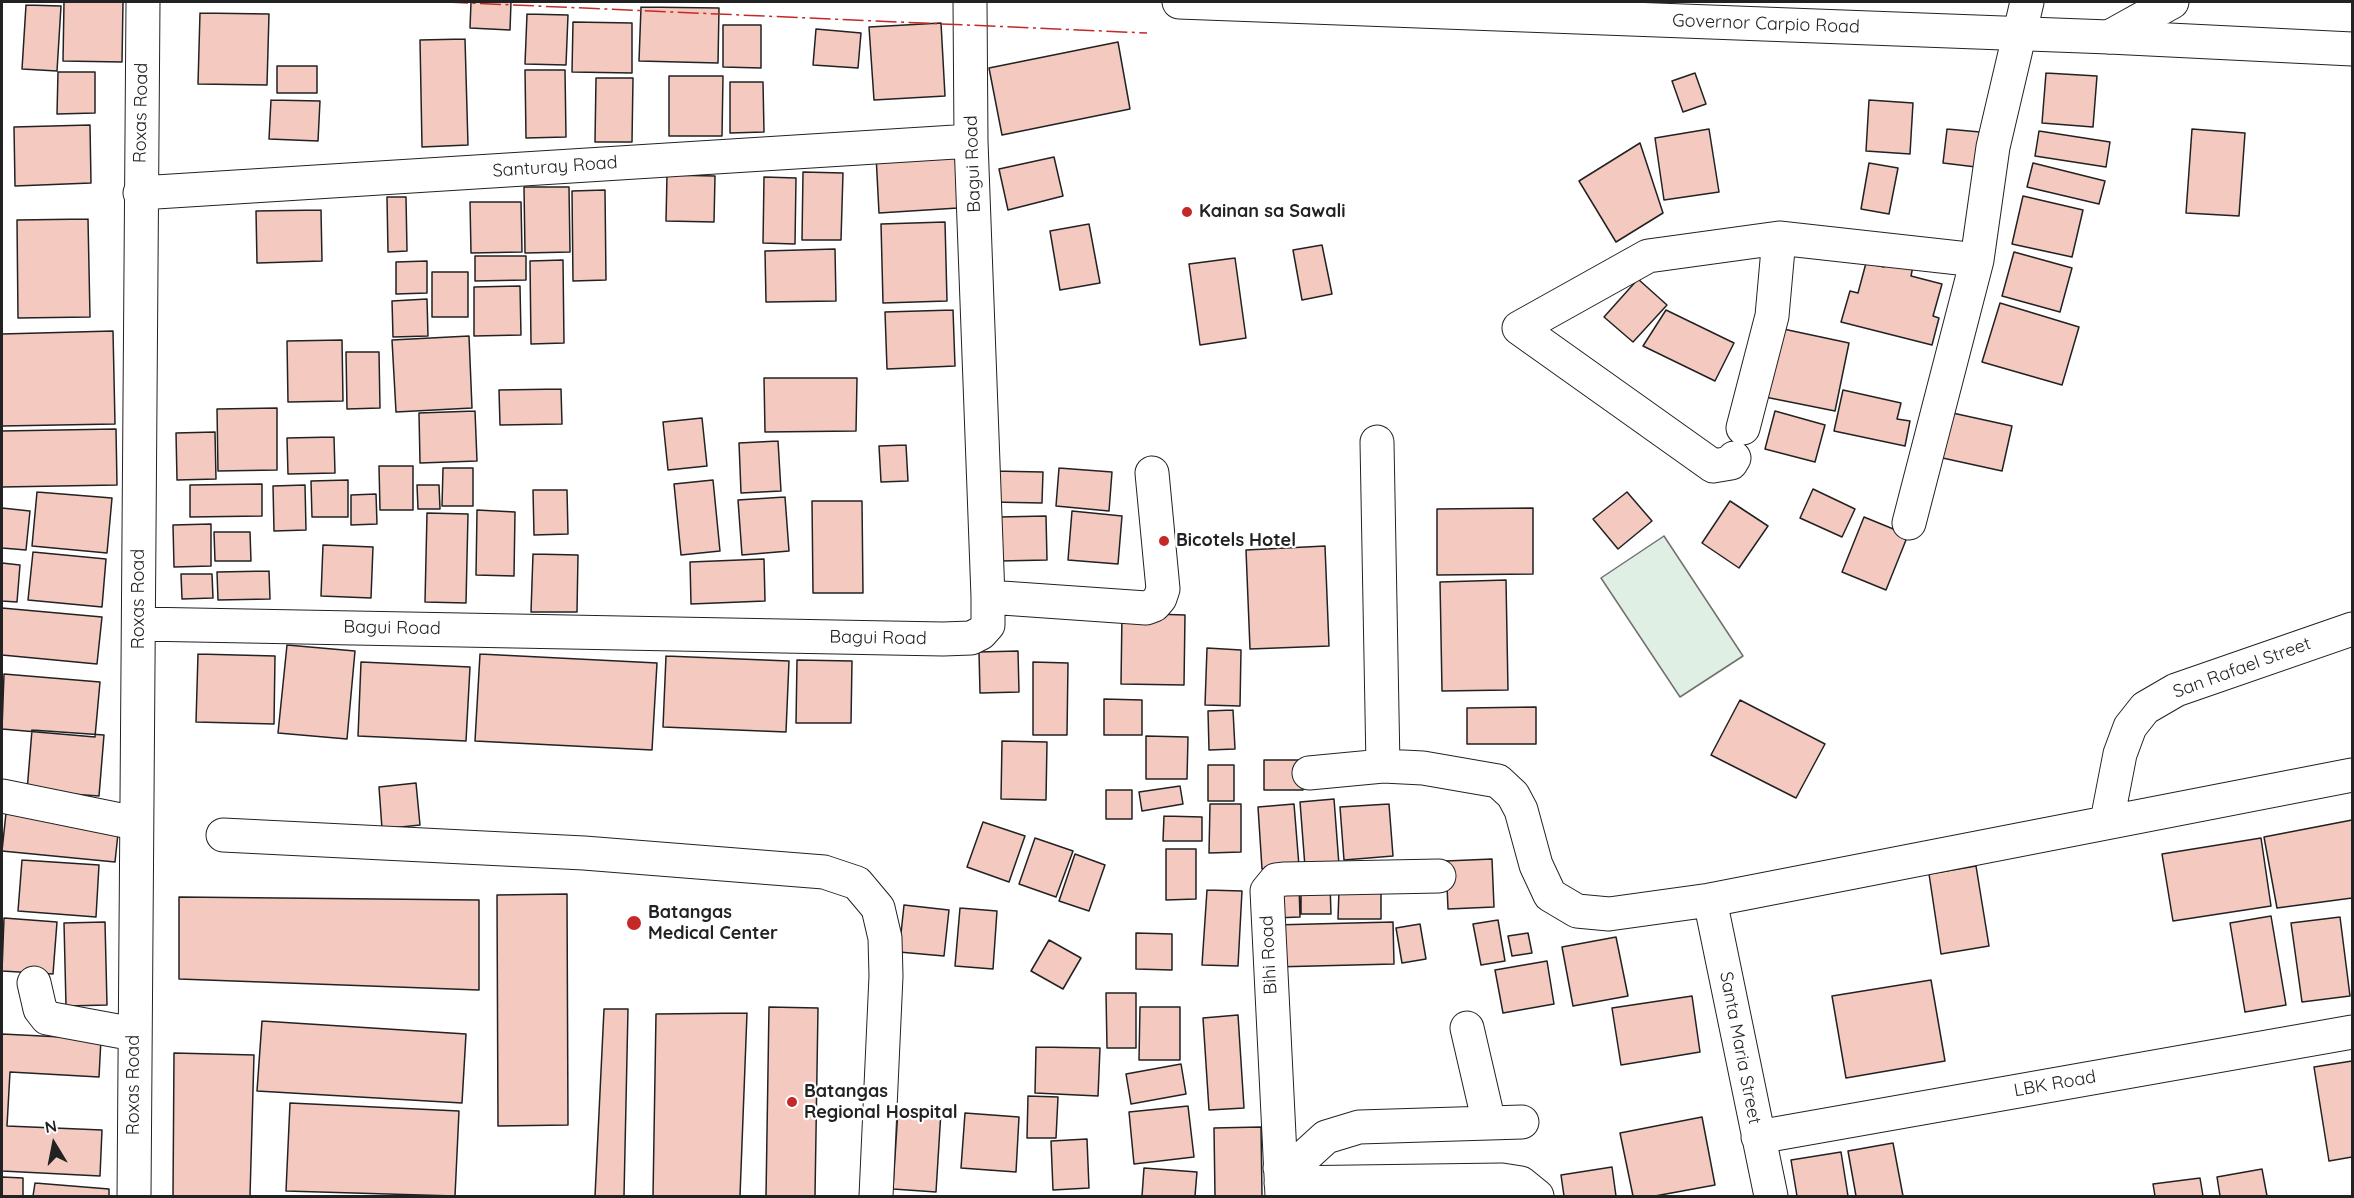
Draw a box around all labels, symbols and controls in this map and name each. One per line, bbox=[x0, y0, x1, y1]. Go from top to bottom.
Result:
street label: Governor Carpio Road bbox=[1672, 10, 1860, 38]
street label: Roxas Road bbox=[129, 63, 153, 163]
street label: Bagui Road bbox=[961, 115, 985, 213]
street label: Santuray Road bbox=[492, 152, 618, 182]
place label: Kainan sa Sawali bbox=[1199, 201, 1346, 223]
marker: Kainan sa Sawali bbox=[1180, 205, 1194, 219]
place label: Bicotels Hotel bbox=[1176, 530, 1296, 552]
marker: Bicotels Hotel bbox=[1157, 534, 1171, 548]
street label: Roxas Road bbox=[128, 549, 150, 649]
street label: Bagui Road bbox=[343, 616, 441, 640]
street label: Bagui Road bbox=[829, 626, 927, 650]
street label: San Rafael Street bbox=[2170, 633, 2314, 703]
place label: Batangas Medical Center bbox=[648, 902, 778, 944]
marker: Batangas Medical Center bbox=[625, 914, 643, 932]
street label: Bihi Road bbox=[1256, 915, 1282, 995]
street label: Santa Maria Street bbox=[1715, 970, 1765, 1126]
street label: Roxas Road bbox=[123, 1035, 145, 1135]
street label: LBK Road bbox=[2012, 1066, 2098, 1102]
place label: Batangas Regional Hospital bbox=[804, 1081, 958, 1124]
marker: Batangas Regional Hospital bbox=[785, 1095, 799, 1109]
north arrow bbox=[24, 1114, 84, 1174]
text: N bbox=[43, 1115, 58, 1137]

